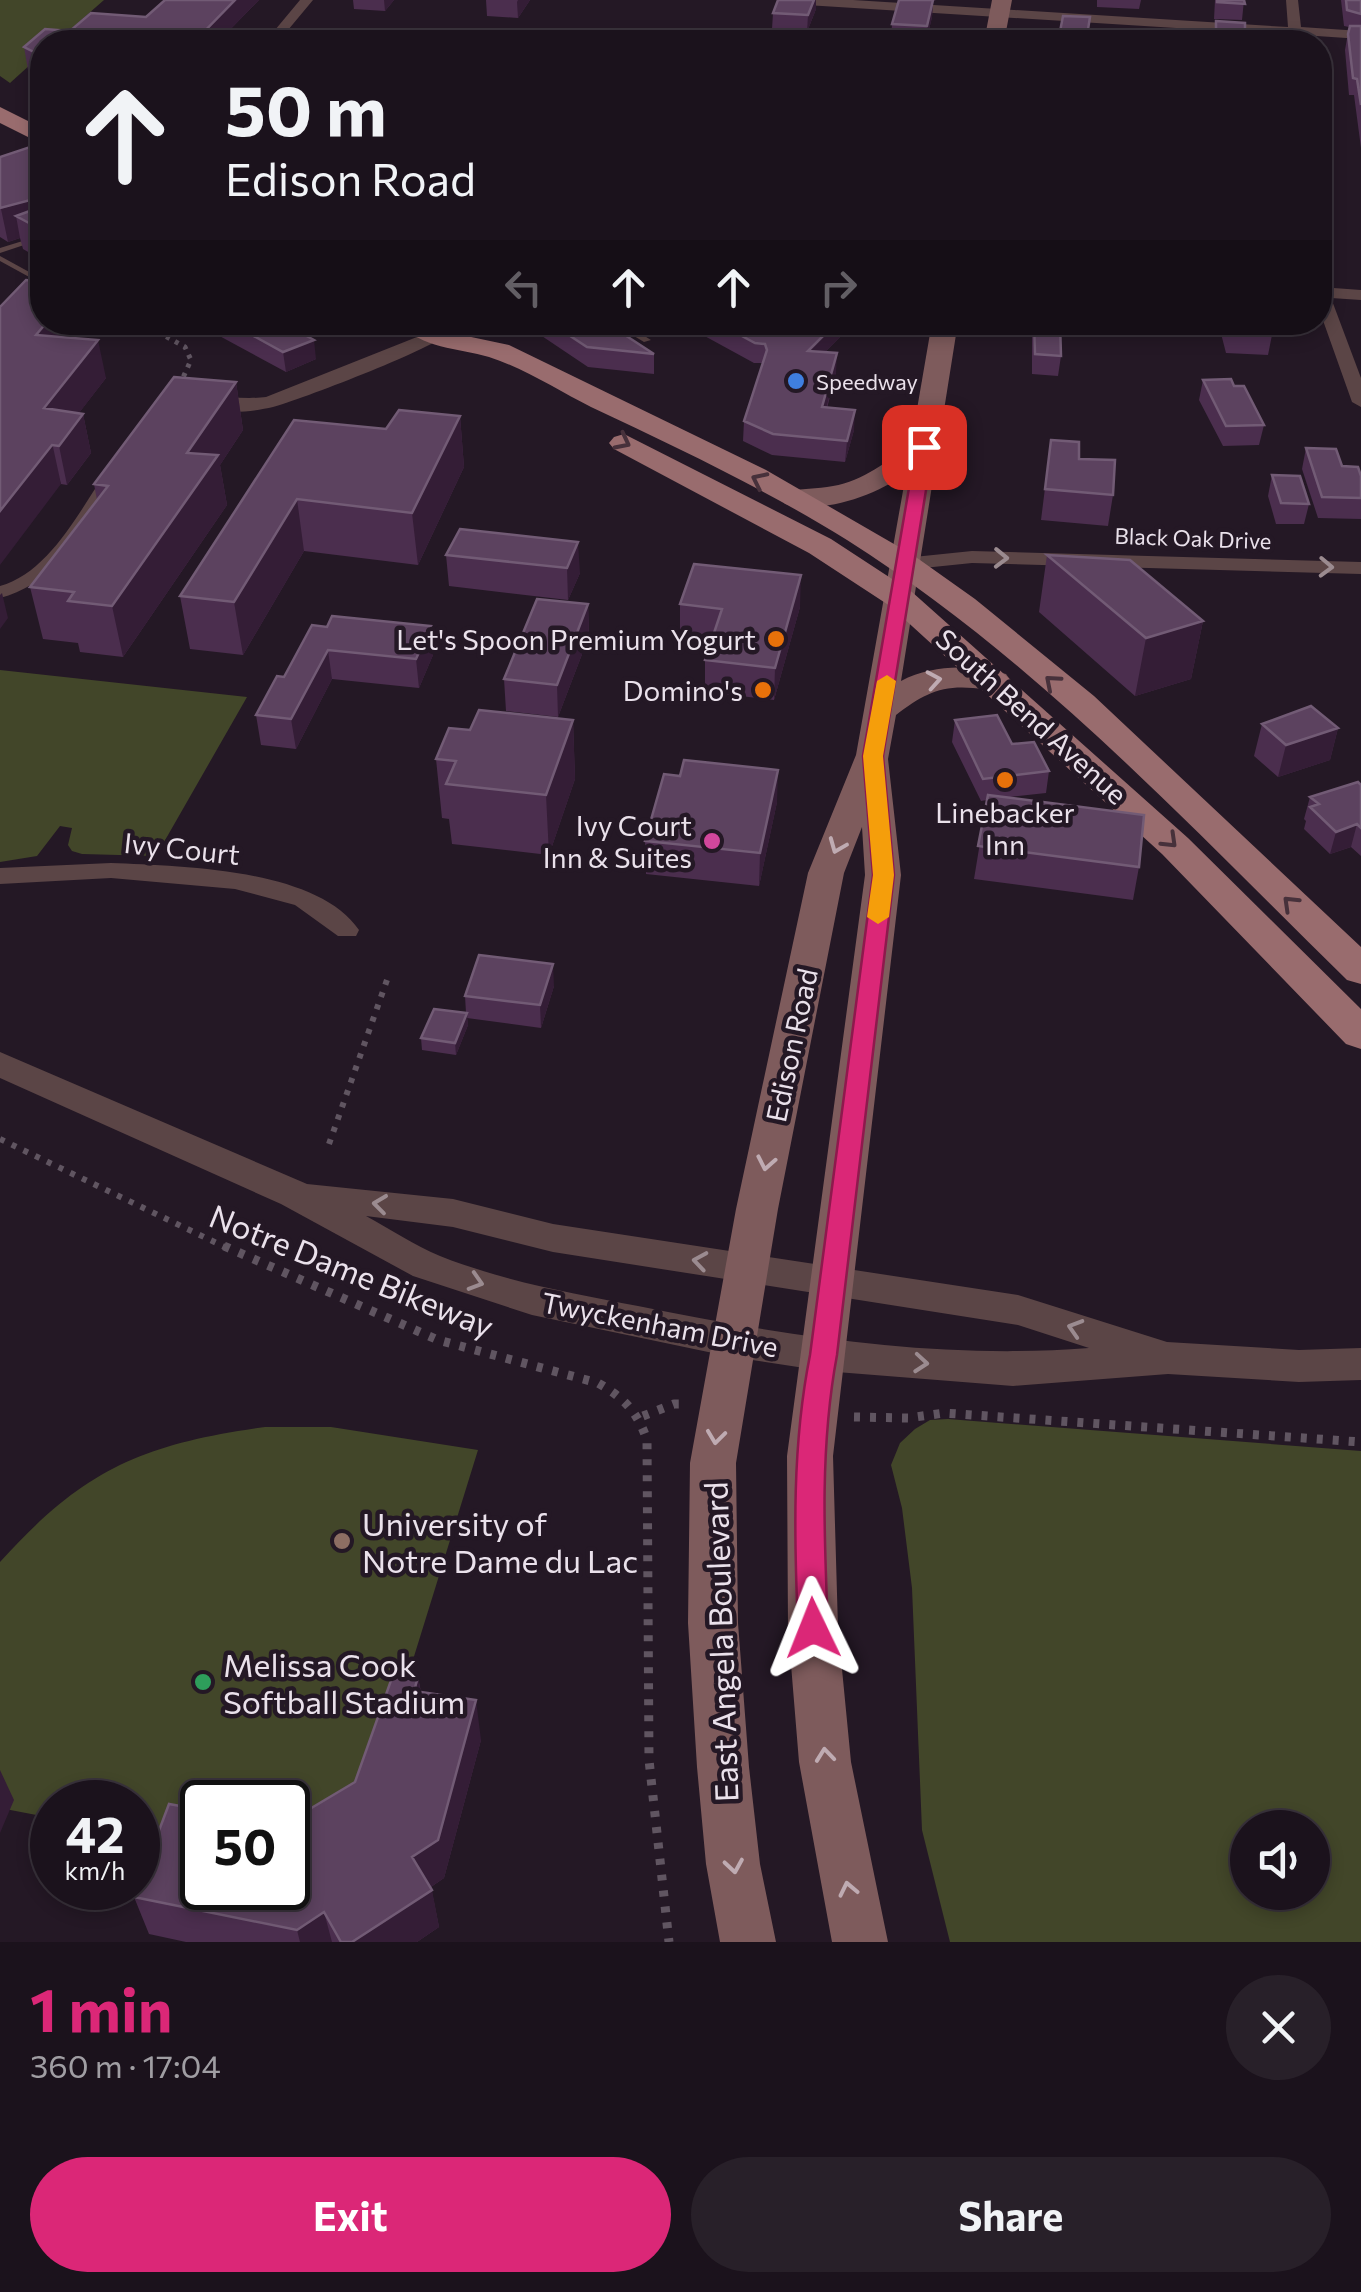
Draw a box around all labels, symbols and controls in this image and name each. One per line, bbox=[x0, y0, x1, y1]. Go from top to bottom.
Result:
text: 50 m bbox=[225, 65, 387, 150]
icon: ahead bbox=[60, 70, 190, 200]
text: Edison Road bbox=[225, 150, 476, 205]
icon: left bbox=[496, 260, 551, 315]
icon: ahead bbox=[601, 260, 656, 315]
icon: ahead bbox=[706, 260, 761, 315]
icon: right bbox=[811, 260, 866, 315]
place label: Speedway bbox=[816, 368, 918, 395]
marker: Speedway bbox=[785, 370, 807, 392]
pin bbox=[882, 405, 967, 490]
icon: arrive bbox=[897, 420, 952, 475]
one-way arrow bbox=[612, 430, 630, 449]
one-way arrow bbox=[751, 472, 769, 492]
street label: Black Oak Drive bbox=[1114, 522, 1272, 554]
one-way arrow bbox=[993, 547, 1009, 568]
one-way arrow bbox=[1318, 556, 1334, 577]
street label: South Bend Avenue bbox=[929, 621, 1135, 811]
place label: Let's Spoon Premium Yogurt bbox=[396, 622, 756, 656]
marker: Let's Spoon Premium Yogurt bbox=[765, 628, 787, 650]
one-way arrow bbox=[926, 670, 942, 691]
place label: Domino's bbox=[623, 673, 743, 707]
one-way arrow bbox=[1045, 676, 1064, 694]
marker: Domino's bbox=[752, 679, 774, 701]
marker: Linebacker Inn bbox=[994, 769, 1016, 791]
place label: Linebacker Inn bbox=[935, 795, 1075, 861]
place label: Ivy Court Inn & Suites bbox=[543, 808, 692, 874]
street label: Ivy Court bbox=[122, 825, 242, 871]
one-way arrow bbox=[1158, 829, 1176, 847]
marker: Ivy Court Inn & Suites bbox=[701, 830, 723, 852]
one-way arrow bbox=[828, 836, 848, 854]
one-way arrow bbox=[1284, 897, 1302, 915]
street label: Edison Road bbox=[758, 965, 824, 1125]
one-way arrow bbox=[757, 1154, 778, 1171]
one-way arrow bbox=[372, 1194, 388, 1215]
street label: Notre Dame Bikeway bbox=[204, 1195, 500, 1345]
one-way arrow bbox=[692, 1251, 708, 1272]
one-way arrow bbox=[466, 1270, 483, 1291]
street label: Twyckenham Drive bbox=[539, 1284, 781, 1364]
one-way arrow bbox=[1068, 1320, 1085, 1340]
one-way arrow bbox=[913, 1351, 929, 1373]
one-way arrow bbox=[707, 1429, 728, 1445]
street label: East Angela Boulevard bbox=[694, 1481, 746, 1803]
place label: University of Notre Dame du Lac bbox=[362, 1503, 638, 1580]
marker: University of Notre Dame du Lac bbox=[331, 1530, 353, 1552]
position arrow bbox=[761, 1576, 865, 1680]
place label: Melissa Cook Softball Stadium bbox=[223, 1644, 465, 1721]
marker: Melissa Cook Softball Stadium bbox=[192, 1671, 214, 1693]
one-way arrow bbox=[815, 1747, 836, 1763]
speed limit sign: 50 bbox=[180, 1780, 310, 1910]
text: 42 bbox=[66, 1802, 124, 1863]
map controls bbox=[1230, 1810, 1330, 1910]
button: sound bbox=[1230, 1810, 1330, 1910]
text: km/h bbox=[65, 1855, 125, 1885]
one-way arrow bbox=[723, 1857, 744, 1874]
one-way arrow bbox=[839, 1881, 860, 1898]
text: 1 min bbox=[30, 1971, 172, 2044]
button: close bbox=[1226, 1975, 1331, 2080]
text: 360 m · 17:04 bbox=[30, 2045, 221, 2085]
button: Exit bbox=[30, 2157, 671, 2272]
button: Share bbox=[691, 2157, 1331, 2272]

